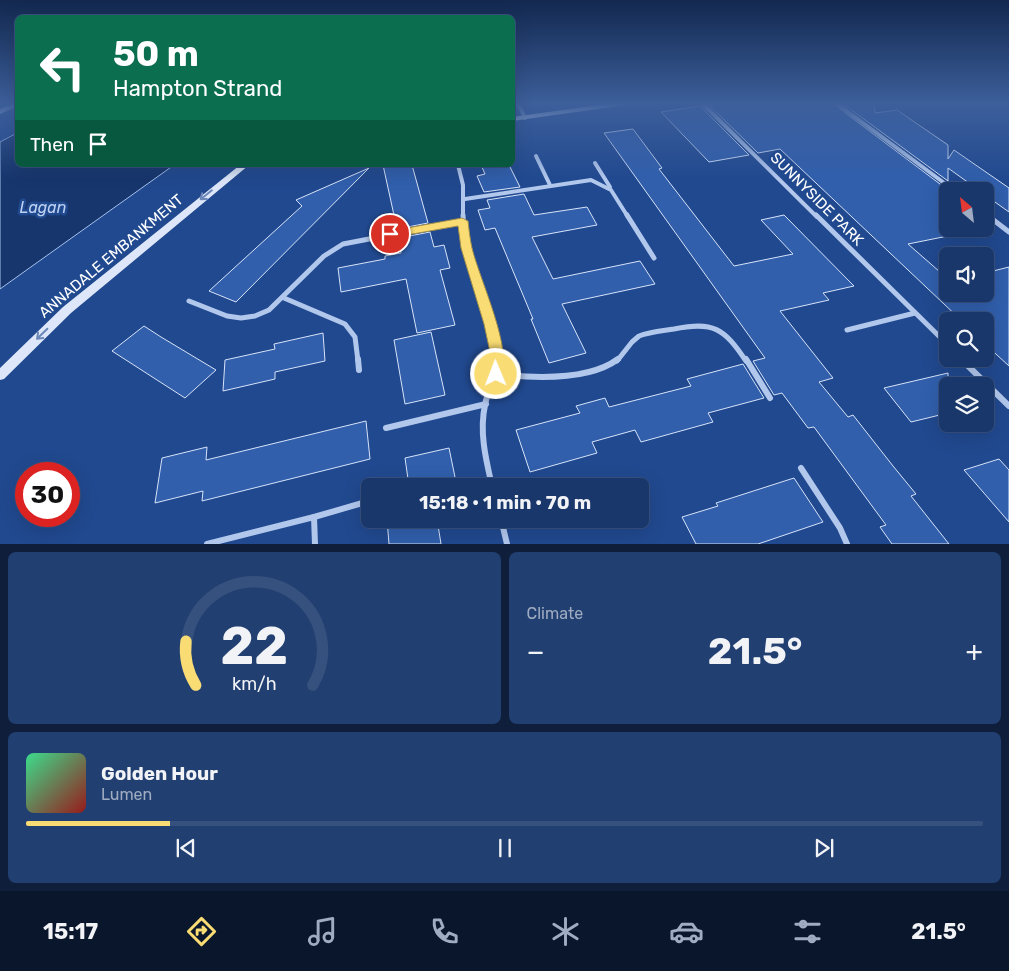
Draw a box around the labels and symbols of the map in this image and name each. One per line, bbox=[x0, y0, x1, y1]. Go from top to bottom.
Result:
street label: SUNNYSIDE PARK bbox=[767, 149, 867, 249]
north arrow bbox=[939, 182, 994, 238]
one-way arrow bbox=[200, 189, 213, 200]
street label: ANNADALE EMBANKMENT bbox=[35, 190, 187, 322]
water label: Lagan bbox=[20, 198, 66, 217]
pin bbox=[369, 213, 411, 255]
one-way arrow bbox=[36, 328, 49, 340]
position arrow bbox=[469, 347, 521, 399]
speed limit sign: 30 bbox=[15, 462, 80, 527]

